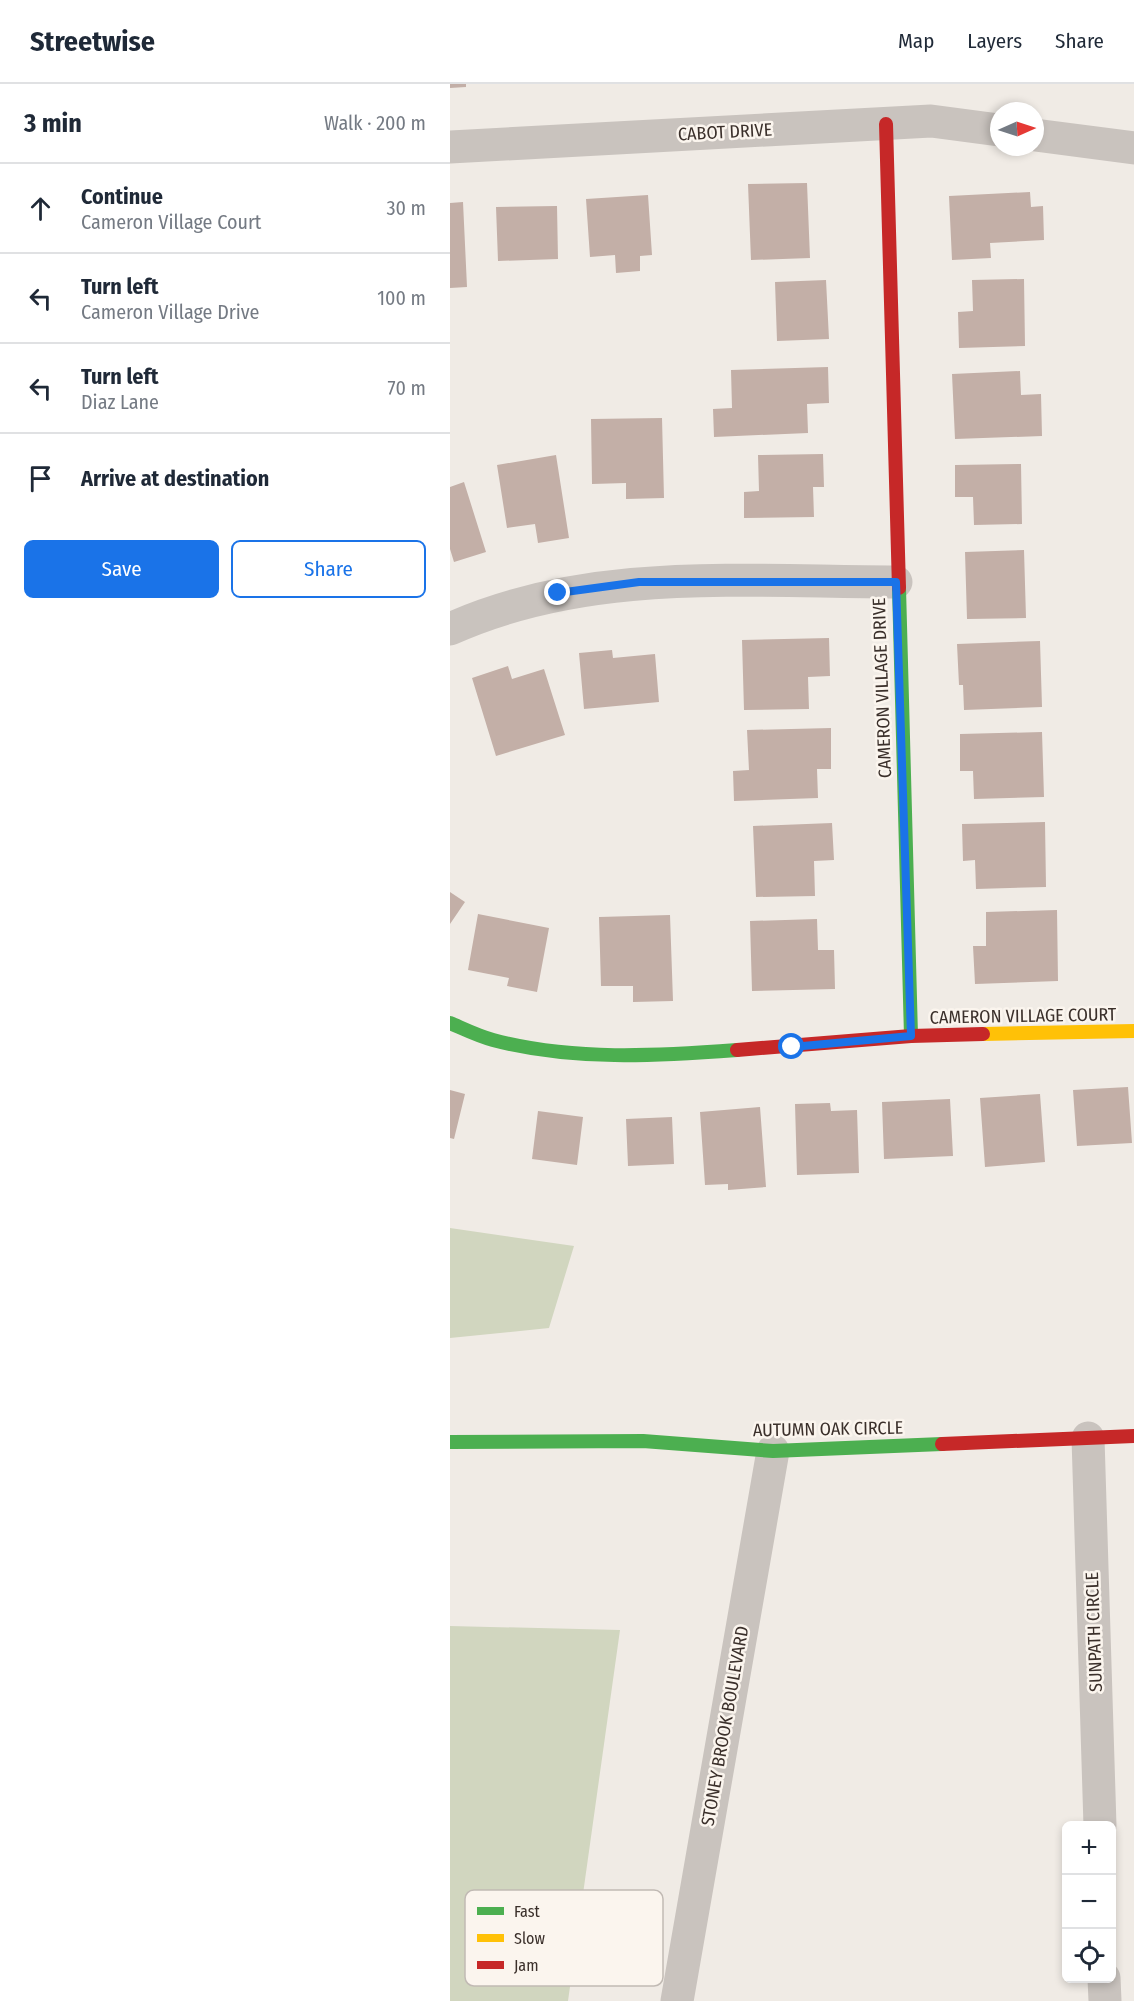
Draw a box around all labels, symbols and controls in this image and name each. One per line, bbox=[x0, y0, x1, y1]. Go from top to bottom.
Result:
text: Streetwise bbox=[30, 25, 155, 58]
text: Map bbox=[898, 28, 934, 54]
text: Layers bbox=[967, 28, 1022, 54]
text: Share bbox=[1055, 28, 1104, 54]
north arrow bbox=[990, 102, 1044, 156]
text: 3 min bbox=[24, 108, 82, 139]
text: Walk · 200 m bbox=[324, 111, 426, 135]
street label: CABOT DRIVE bbox=[677, 119, 773, 145]
text: Continue bbox=[81, 183, 163, 210]
icon: ahead bbox=[24, 192, 57, 225]
text: 30 m bbox=[386, 196, 426, 220]
text: Cameron Village Court bbox=[81, 210, 261, 234]
text: Turn left bbox=[81, 273, 159, 300]
icon: left bbox=[24, 282, 57, 315]
text: 100 m bbox=[377, 286, 426, 310]
text: Cameron Village Drive bbox=[81, 300, 259, 324]
text: Turn left bbox=[81, 363, 159, 390]
icon: left bbox=[24, 372, 57, 405]
text: 70 m bbox=[388, 376, 426, 400]
text: Diaz Lane bbox=[81, 390, 159, 414]
icon: arrive bbox=[24, 462, 57, 495]
text: Arrive at destination bbox=[81, 465, 269, 492]
button: Save bbox=[24, 540, 219, 598]
button: Share bbox=[231, 540, 426, 598]
route end bbox=[544, 579, 570, 605]
street label: CAMERON VILLAGE DRIVE bbox=[868, 597, 896, 779]
street label: CAMERON VILLAGE COURT bbox=[930, 1003, 1117, 1029]
route start bbox=[778, 1033, 804, 1059]
street label: AUTUMN OAK CIRCLE bbox=[753, 1417, 903, 1441]
street label: SUNPATH CIRCLE bbox=[1081, 1572, 1107, 1692]
street label: STONEY BROOK BOULEVARD bbox=[697, 1624, 753, 1828]
map controls bbox=[1062, 1821, 1116, 1983]
button: + bbox=[1062, 1821, 1116, 1875]
button: − bbox=[1062, 1875, 1116, 1929]
legend bbox=[465, 1890, 663, 1986]
text: Fast bbox=[514, 1902, 541, 1921]
text: Slow bbox=[514, 1929, 545, 1948]
button: locate bbox=[1062, 1929, 1116, 1983]
text: Jam bbox=[514, 1956, 539, 1975]

